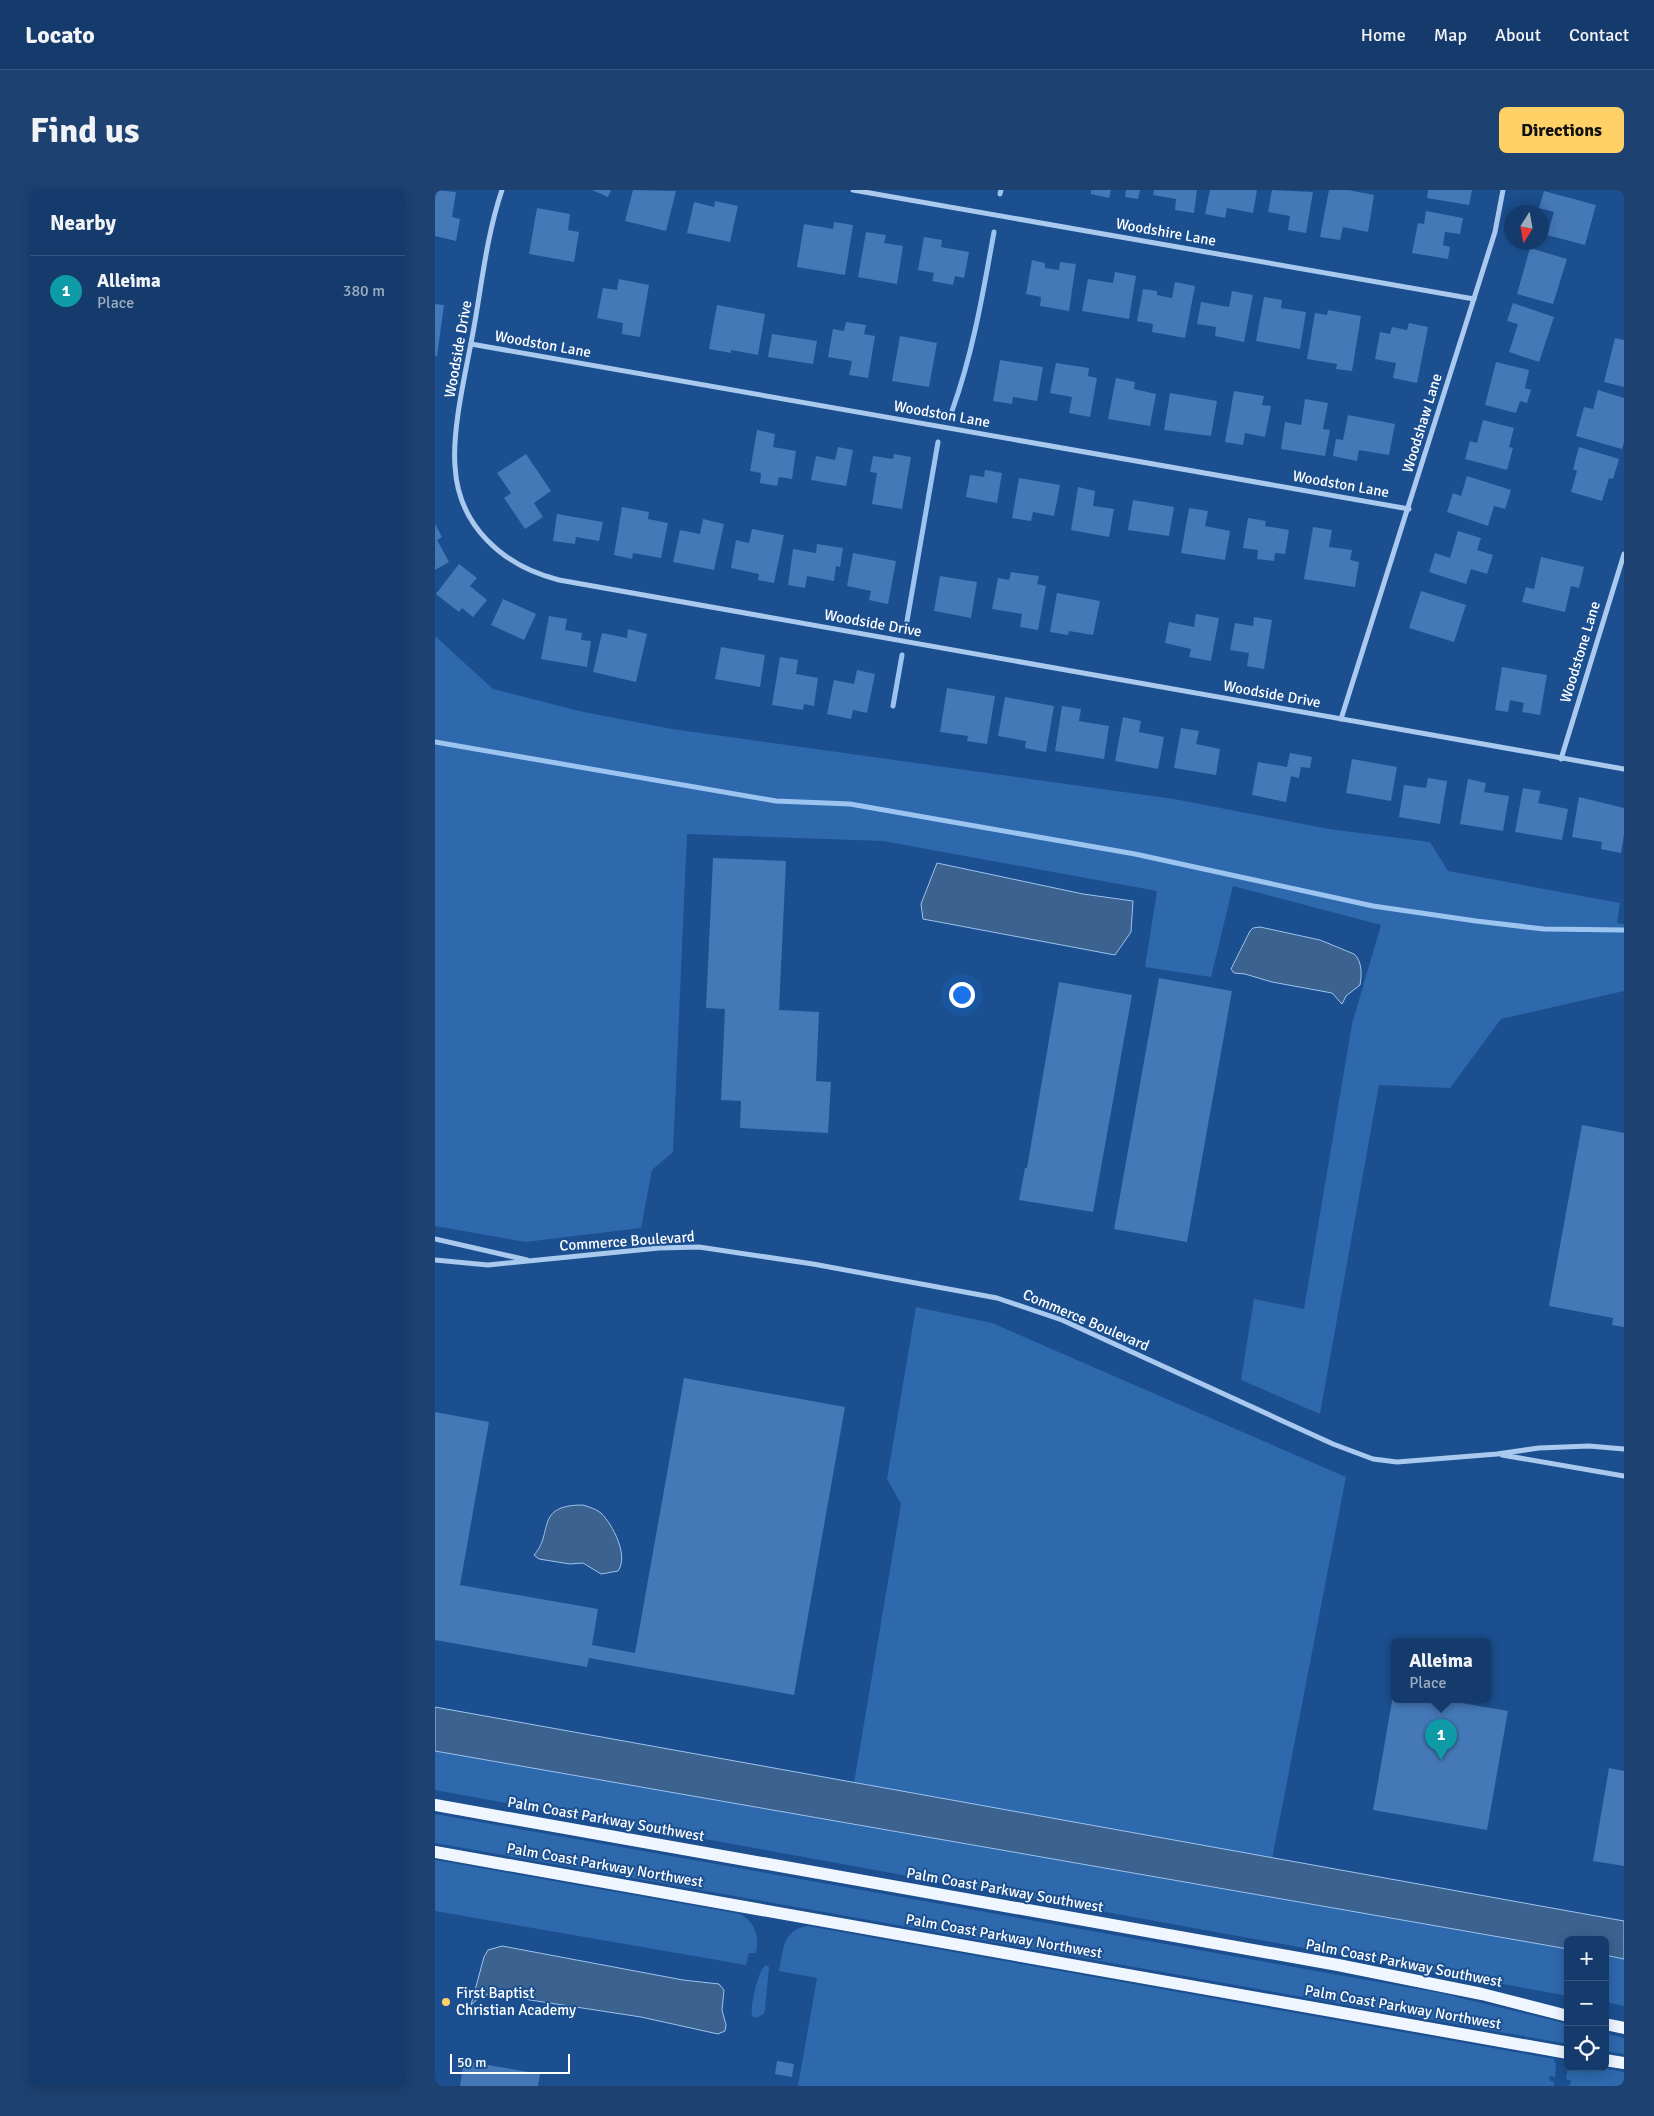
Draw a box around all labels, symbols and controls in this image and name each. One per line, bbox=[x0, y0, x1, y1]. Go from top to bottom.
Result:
text: Locato bbox=[25, 20, 95, 50]
text: Home bbox=[1361, 24, 1406, 46]
text: Map bbox=[1434, 24, 1467, 46]
text: About bbox=[1495, 24, 1541, 46]
text: Contact bbox=[1569, 24, 1629, 46]
button: Directions bbox=[1499, 107, 1624, 153]
text: Find us bbox=[30, 109, 140, 152]
north arrow bbox=[1504, 205, 1549, 250]
text: Nearby bbox=[50, 210, 116, 236]
street label: Woodshire Lane bbox=[1114, 214, 1218, 250]
text: Alleima bbox=[97, 269, 161, 293]
text: 1 bbox=[62, 281, 70, 301]
text: 380 m bbox=[343, 281, 385, 301]
text: Place bbox=[97, 293, 134, 313]
street label: Woodside Drive bbox=[441, 299, 475, 399]
street label: Woodston Lane bbox=[493, 327, 593, 361]
street label: Woodshaw Lane bbox=[1398, 371, 1446, 475]
street label: Woodston Lane bbox=[892, 397, 992, 431]
street label: Woodston Lane bbox=[1291, 467, 1391, 501]
street label: Woodstone Lane bbox=[1556, 599, 1604, 705]
street label: Woodside Drive bbox=[823, 606, 923, 640]
street label: Woodside Drive bbox=[1222, 677, 1322, 711]
your location bbox=[949, 982, 975, 1008]
street label: Commerce Boulevard bbox=[559, 1227, 695, 1255]
street label: Commerce Boulevard bbox=[1020, 1285, 1152, 1355]
popup bbox=[1391, 1638, 1491, 1703]
text: Alleima bbox=[1409, 1649, 1473, 1673]
text: Place bbox=[1409, 1673, 1446, 1693]
pin: 1 bbox=[1425, 1719, 1457, 1760]
street label: Palm Coast Parkway Southwest bbox=[506, 1793, 706, 1845]
street label: Palm Coast Parkway Northwest bbox=[505, 1839, 705, 1891]
street label: Palm Coast Parkway Southwest bbox=[905, 1864, 1105, 1916]
street label: Palm Coast Parkway Northwest bbox=[904, 1910, 1104, 1962]
street label: Palm Coast Parkway Southwest bbox=[1304, 1935, 1504, 1991]
map controls bbox=[1564, 1936, 1609, 2071]
button: + bbox=[1564, 1936, 1609, 1981]
street label: Palm Coast Parkway Northwest bbox=[1303, 1981, 1503, 2033]
button: − bbox=[1564, 1981, 1609, 2026]
place label: First Baptist Christian Academy bbox=[456, 1984, 576, 2019]
marker: First Baptist Christian Academy bbox=[440, 1996, 452, 2008]
button: locate bbox=[1564, 2026, 1609, 2071]
scale bar bbox=[450, 2051, 570, 2074]
text: 50 m bbox=[457, 2054, 486, 2071]

